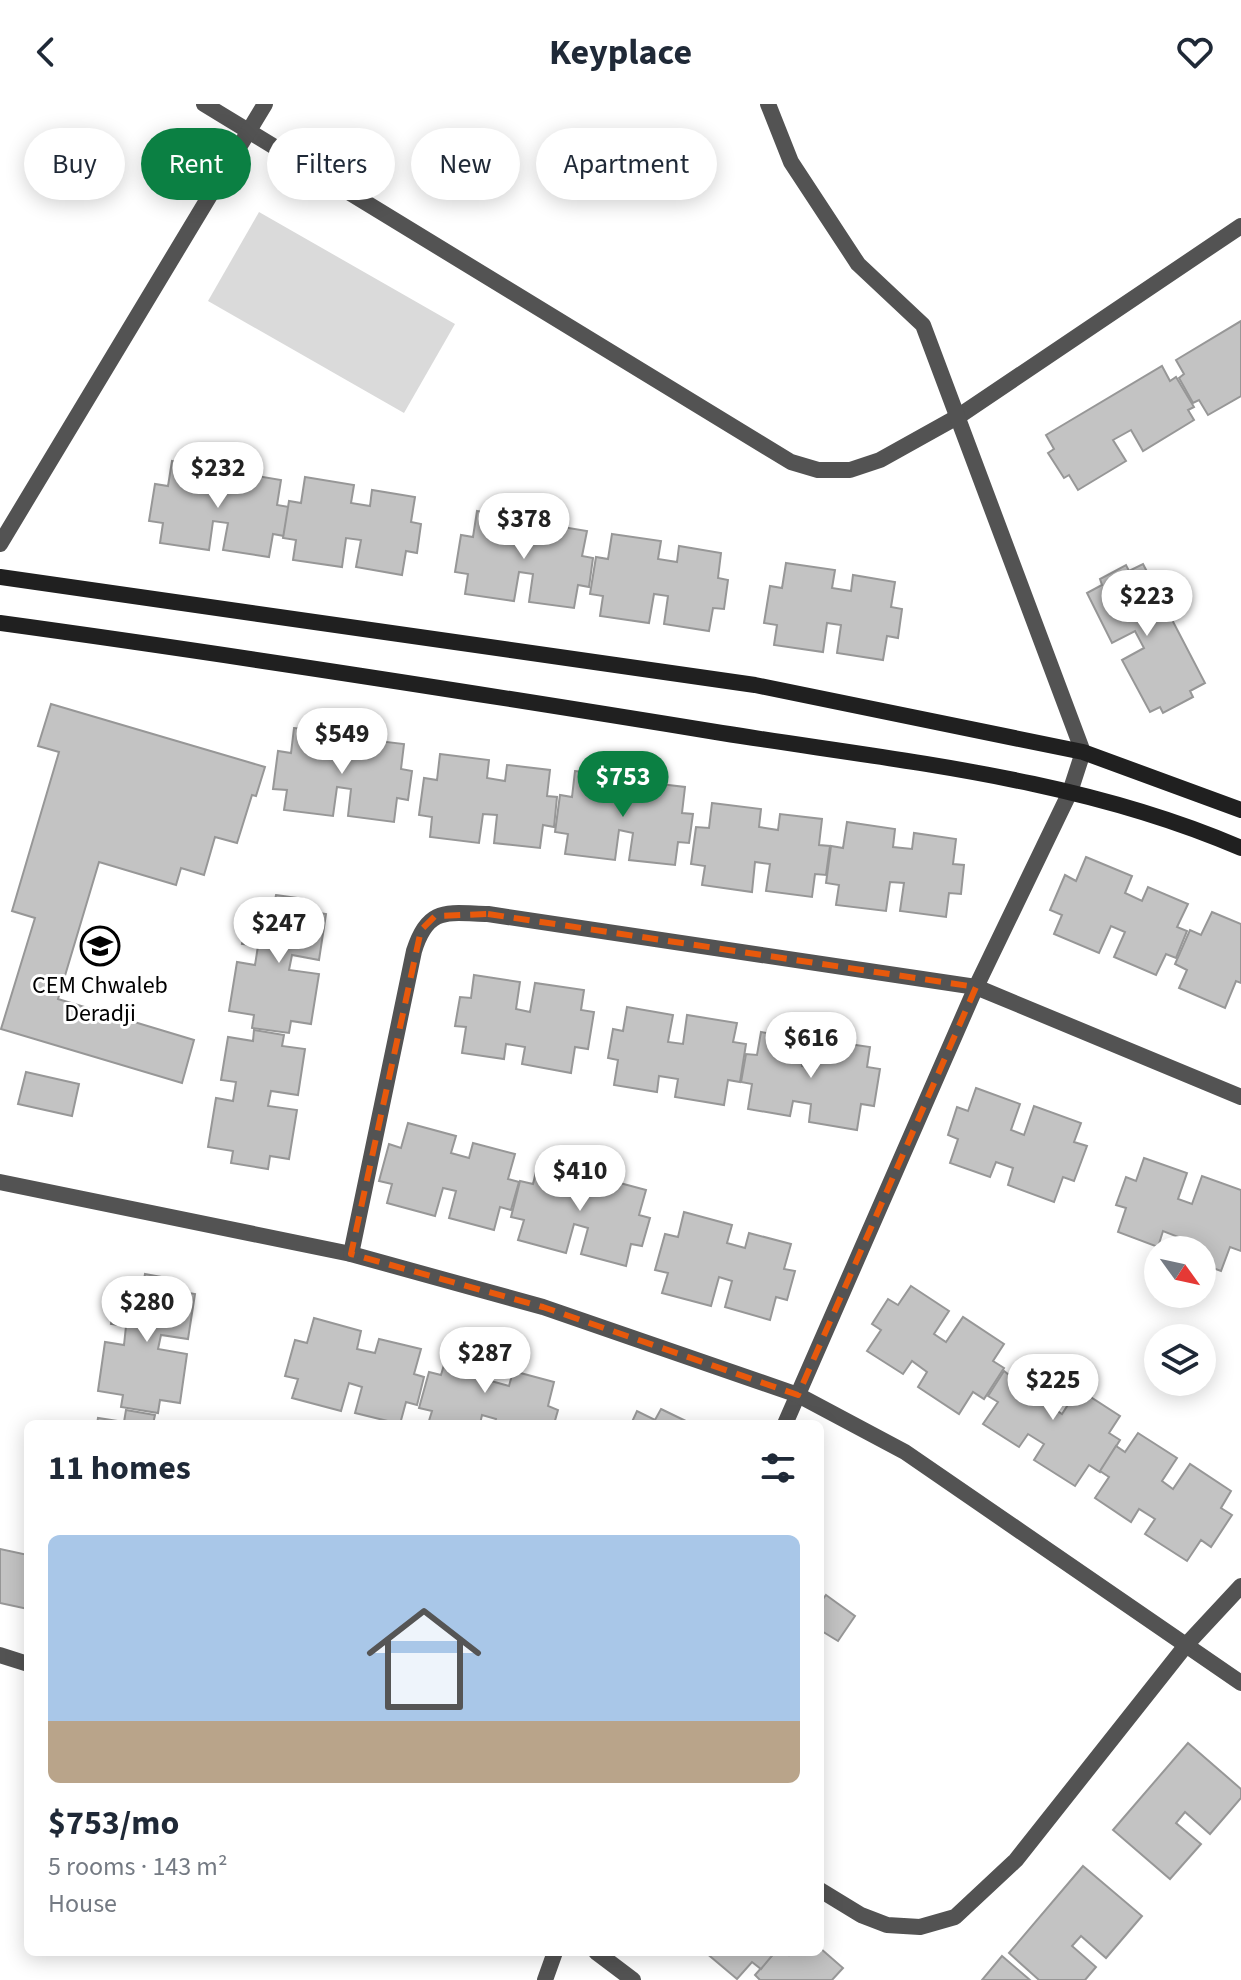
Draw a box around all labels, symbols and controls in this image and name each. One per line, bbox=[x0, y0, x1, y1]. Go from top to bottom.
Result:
text: Keyplace bbox=[549, 27, 692, 78]
icon: back bbox=[24, 30, 68, 74]
icon: heart bbox=[1173, 30, 1217, 74]
chip: Buy bbox=[24, 128, 125, 200]
chip: Rent bbox=[141, 128, 251, 200]
chip: Filters bbox=[267, 128, 395, 200]
chip: New bbox=[411, 128, 520, 200]
chip: Apartment bbox=[536, 128, 717, 200]
pin: $232 bbox=[171, 442, 265, 510]
text: $232 bbox=[191, 449, 245, 486]
pin: $378 bbox=[477, 493, 571, 561]
text: $378 bbox=[497, 500, 551, 537]
pin: $223 bbox=[1100, 570, 1194, 638]
text: $223 bbox=[1120, 577, 1174, 614]
pin: $549 bbox=[295, 708, 389, 776]
text: $549 bbox=[315, 715, 369, 752]
pin: $753 bbox=[576, 751, 670, 819]
text: $753 bbox=[596, 758, 650, 795]
pin: $247 bbox=[232, 897, 326, 965]
text: $247 bbox=[252, 904, 306, 941]
school or university icon: CEM Chwaleb Deradji bbox=[79, 925, 121, 967]
place label: CEM Chwaleb Deradji bbox=[32, 968, 168, 1031]
pin: $616 bbox=[764, 1012, 858, 1080]
text: $616 bbox=[784, 1019, 838, 1056]
pin: $410 bbox=[533, 1145, 627, 1213]
text: $410 bbox=[553, 1152, 607, 1189]
north arrow bbox=[1144, 1236, 1216, 1308]
map controls bbox=[1144, 1236, 1216, 1396]
pin: $280 bbox=[100, 1276, 194, 1344]
text: $280 bbox=[120, 1283, 174, 1320]
button: layers bbox=[1144, 1324, 1216, 1396]
pin: $287 bbox=[438, 1327, 532, 1395]
text: $287 bbox=[458, 1334, 512, 1371]
pin: $225 bbox=[1006, 1354, 1100, 1422]
text: $225 bbox=[1026, 1361, 1080, 1398]
text: 11 homes bbox=[48, 1444, 191, 1493]
icon: filters bbox=[756, 1446, 800, 1490]
icon: home bbox=[352, 1587, 496, 1731]
text: $753/mo bbox=[48, 1799, 179, 1848]
text: 5 rooms · 143 m² bbox=[48, 1848, 227, 1885]
text: House bbox=[48, 1885, 117, 1922]

